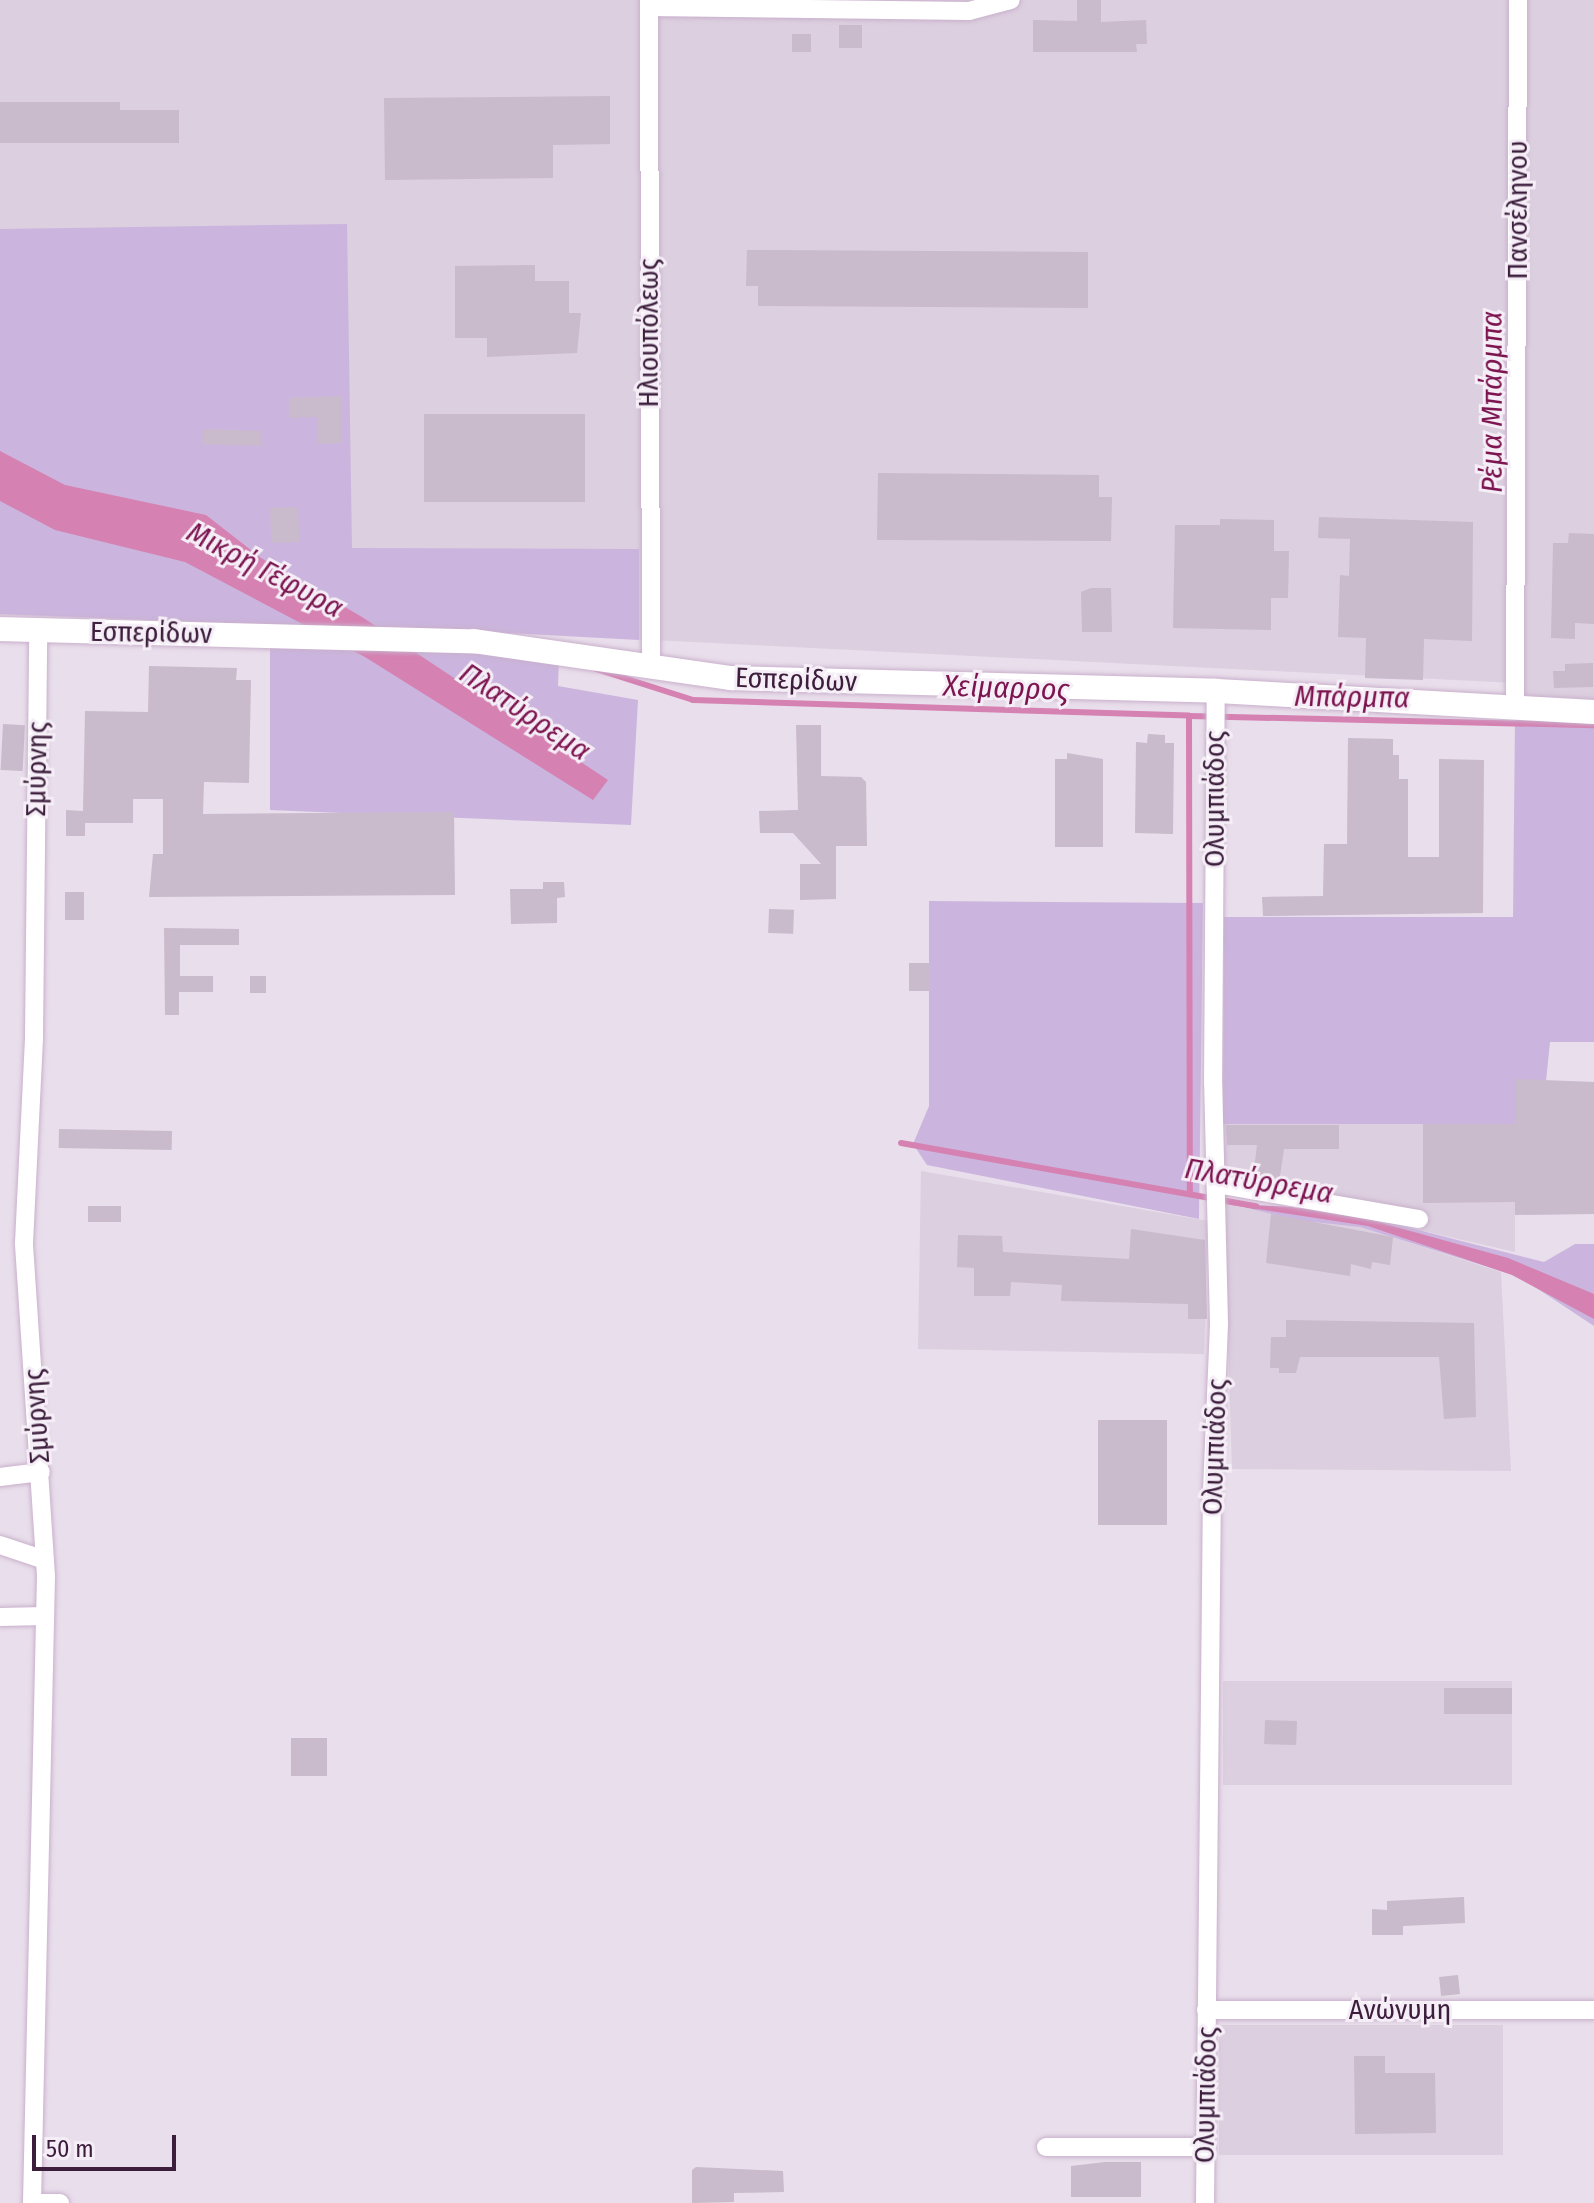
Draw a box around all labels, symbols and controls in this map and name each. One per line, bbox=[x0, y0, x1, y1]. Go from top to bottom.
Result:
street label: Πανσέληνου bbox=[1501, 140, 1535, 280]
street label: Ηλιουπόλεως bbox=[632, 258, 666, 408]
water label: Ρέμα Μπάρμπα bbox=[1474, 311, 1510, 493]
water label: Μικρή Γέφυρα bbox=[181, 514, 349, 626]
street label: Εσπερίδων bbox=[90, 615, 212, 651]
water label: Πλατύρρεμα bbox=[453, 655, 597, 769]
street label: Εσπερίδων bbox=[734, 661, 858, 699]
water label: Χείμαρρος bbox=[942, 668, 1070, 708]
water label: Μπάρμπα bbox=[1294, 678, 1410, 716]
street label: Σμύρνης bbox=[19, 721, 55, 817]
street label: Ολυμπιάδος bbox=[1198, 731, 1232, 867]
water label: Πλατύρρεμα bbox=[1182, 1150, 1336, 1212]
street label: Σμύρνης bbox=[17, 1368, 57, 1464]
street label: Ολυμπιάδος bbox=[1196, 1378, 1234, 1516]
street label: Ανώνυμη bbox=[1349, 1993, 1451, 2027]
street label: Ολυμπιάδος bbox=[1188, 2026, 1224, 2164]
scale bar bbox=[36, 2119, 180, 2169]
text: 50 m bbox=[46, 2135, 94, 2163]

